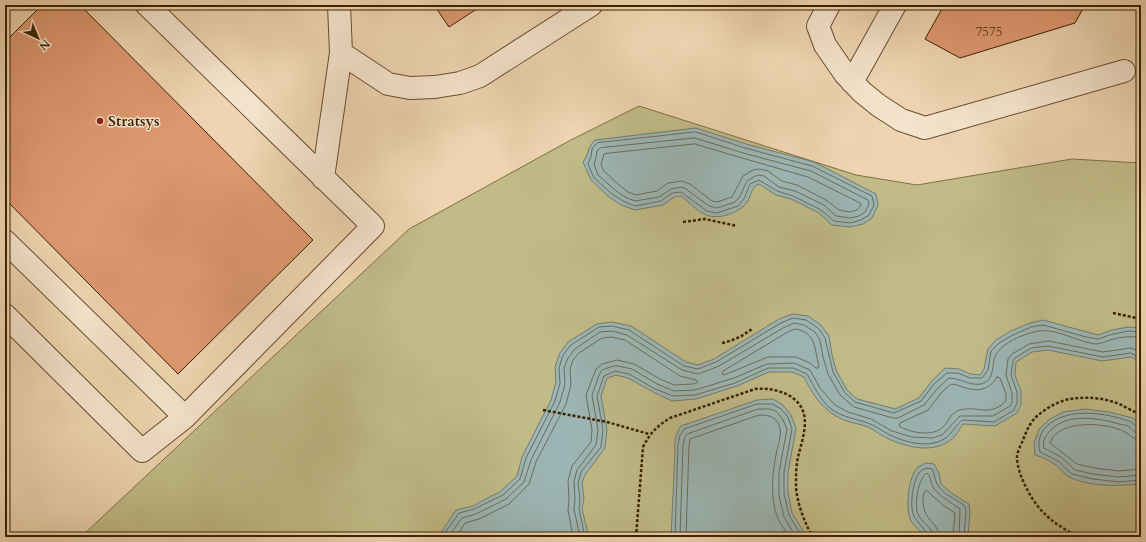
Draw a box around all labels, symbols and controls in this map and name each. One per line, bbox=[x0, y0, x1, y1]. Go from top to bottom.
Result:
north arrow bbox=[18, 18, 58, 58]
house number: 7575 bbox=[976, 23, 1002, 41]
text: N bbox=[36, 36, 53, 54]
place label: Stratsys bbox=[108, 111, 160, 131]
marker: Stratsys bbox=[95, 116, 105, 126]

